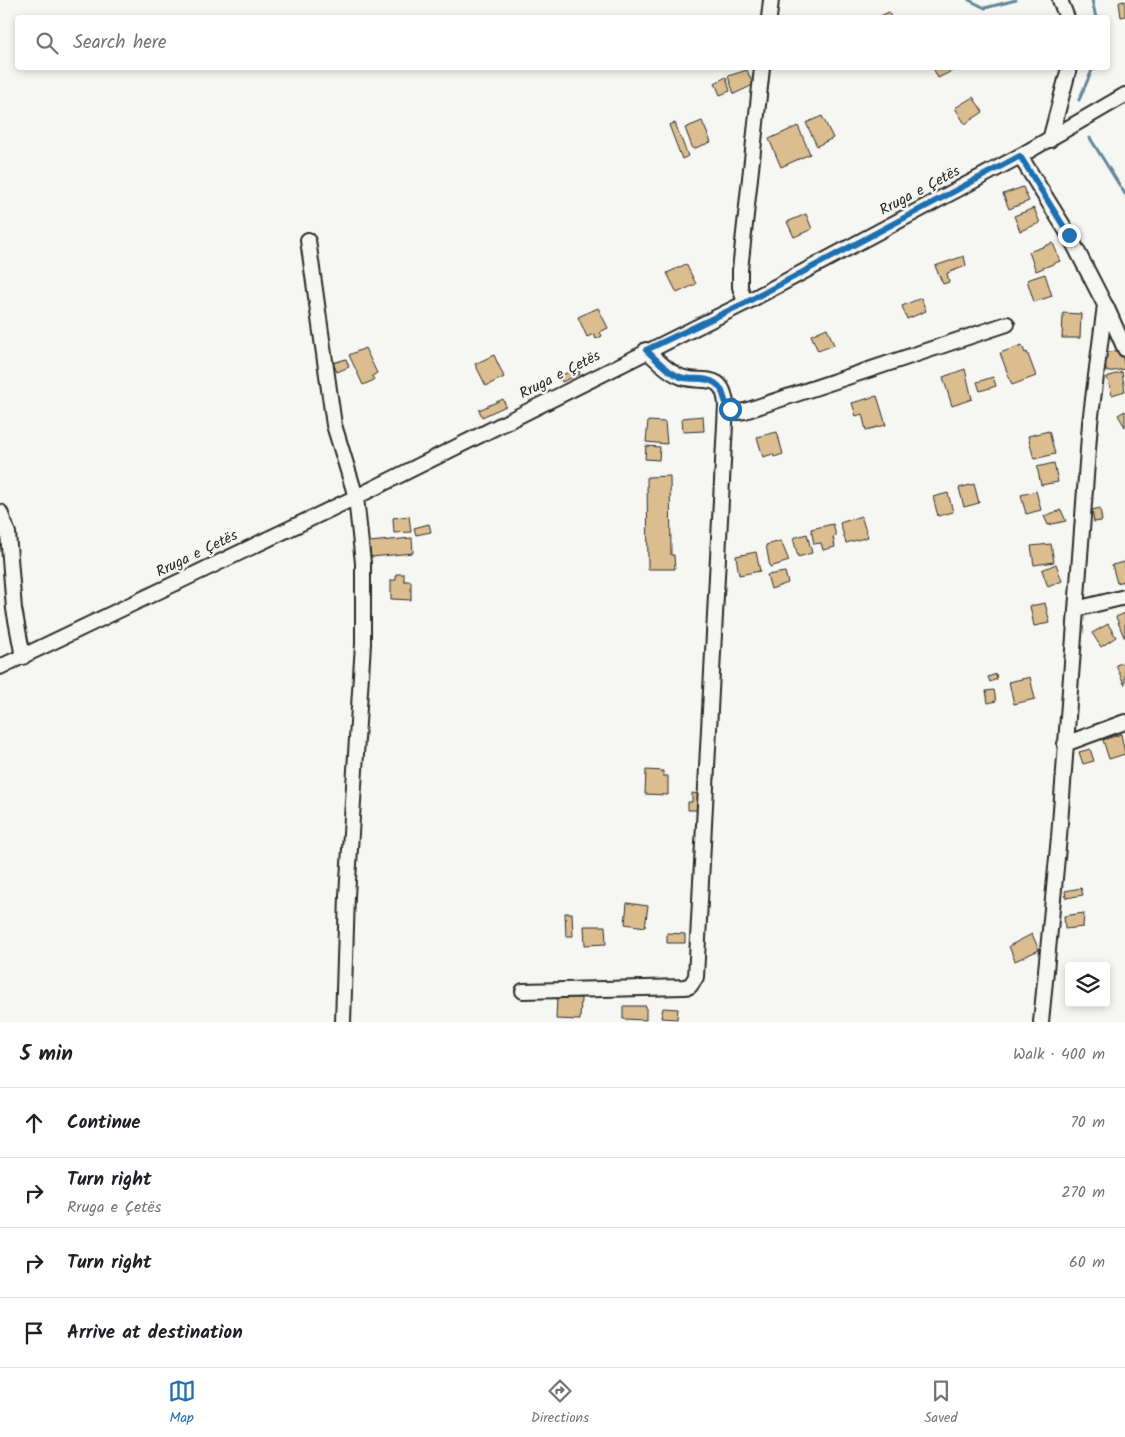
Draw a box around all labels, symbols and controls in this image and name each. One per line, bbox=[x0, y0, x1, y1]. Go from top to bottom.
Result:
search box bbox=[15, 15, 1110, 70]
text: Search here bbox=[73, 28, 167, 58]
icon: search bbox=[33, 29, 61, 57]
street label: Rruga e Çetës bbox=[875, 159, 965, 222]
route end bbox=[1058, 224, 1081, 247]
street label: Rruga e Çetës bbox=[515, 344, 605, 406]
route start bbox=[719, 398, 742, 421]
street label: Rruga e Çetës bbox=[152, 524, 243, 584]
map controls bbox=[1065, 962, 1110, 1007]
button: layers bbox=[1065, 962, 1110, 1007]
text: 5 min bbox=[20, 1038, 73, 1071]
text: Walk · 400 m bbox=[1013, 1042, 1105, 1067]
text: Continue bbox=[67, 1108, 140, 1138]
icon: ahead bbox=[20, 1109, 48, 1137]
text: 70 m bbox=[1070, 1110, 1105, 1135]
text: Turn right bbox=[67, 1165, 152, 1195]
icon: right bbox=[20, 1179, 48, 1207]
text: 270 m bbox=[1061, 1180, 1105, 1205]
text: Rruga e Çetës bbox=[67, 1195, 161, 1220]
text: Turn right bbox=[67, 1248, 152, 1278]
icon: right bbox=[20, 1249, 48, 1277]
text: 60 m bbox=[1069, 1250, 1105, 1275]
text: Arrive at destination bbox=[67, 1318, 243, 1348]
icon: arrive bbox=[20, 1319, 48, 1347]
tab: Map bbox=[168, 1377, 196, 1429]
tab: Directions bbox=[531, 1377, 589, 1429]
tab: Saved bbox=[924, 1377, 957, 1429]

